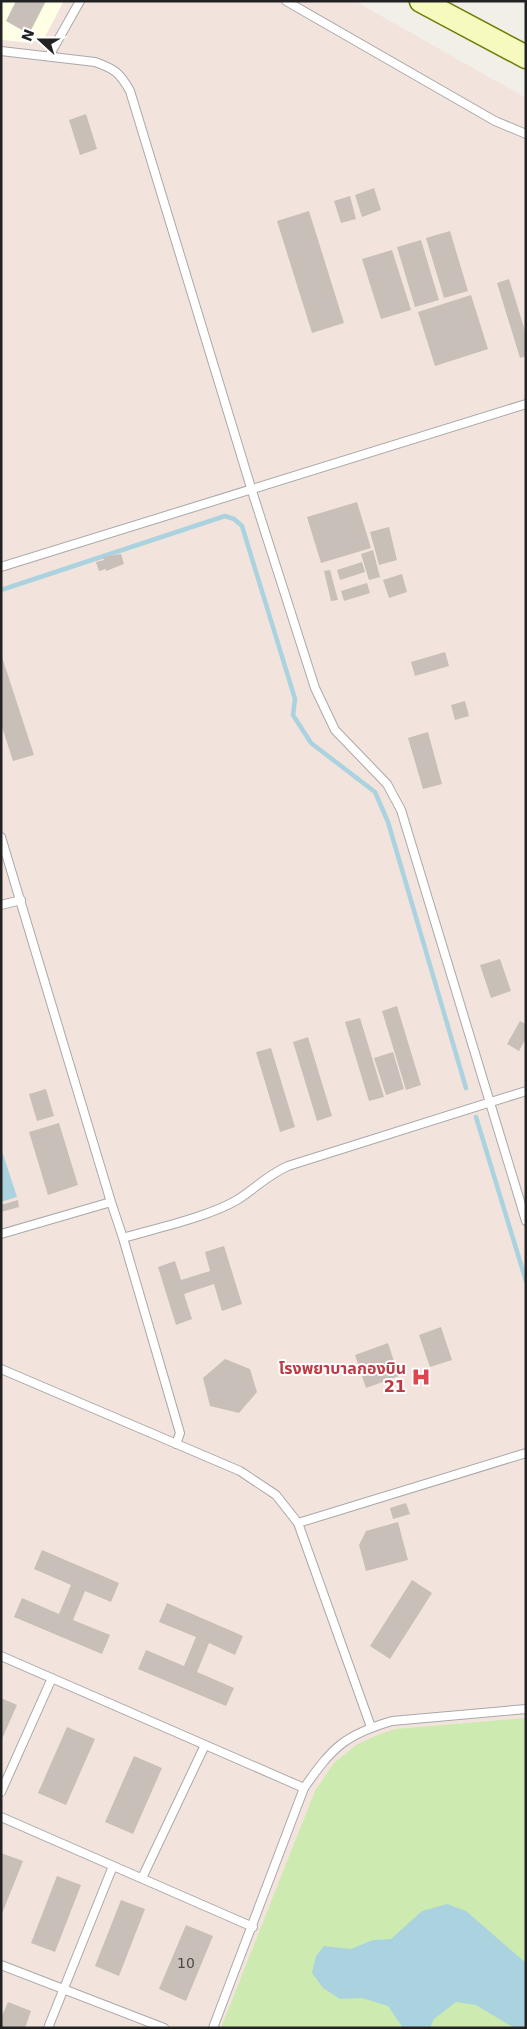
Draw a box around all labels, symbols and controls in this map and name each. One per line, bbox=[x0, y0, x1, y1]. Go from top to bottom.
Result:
north arrow bbox=[15, 15, 65, 65]
text: N bbox=[18, 27, 37, 44]
place label: โรงพยาบาลกองบิน 21 bbox=[279, 1359, 406, 1396]
hospital icon: โรงพยาบาลกองบิน 21 bbox=[410, 1366, 432, 1388]
house number: 10 bbox=[177, 1955, 195, 1971]

